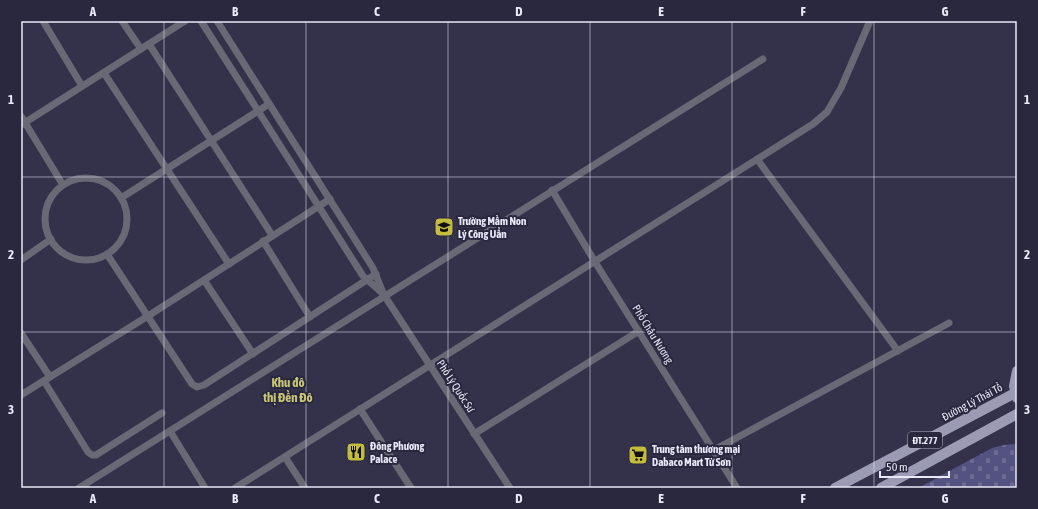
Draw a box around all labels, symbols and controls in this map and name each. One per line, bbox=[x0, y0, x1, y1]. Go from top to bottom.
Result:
text: A bbox=[89, 4, 97, 19]
text: B bbox=[232, 4, 239, 19]
text: C bbox=[374, 4, 380, 19]
text: D bbox=[515, 4, 523, 19]
text: E bbox=[658, 4, 664, 19]
text: F bbox=[800, 4, 806, 19]
text: G bbox=[942, 4, 949, 19]
text: 1 bbox=[8, 92, 14, 107]
text: 1 bbox=[1024, 92, 1030, 107]
place label: Trường Mầm Non Lý Công Uẩn bbox=[458, 215, 526, 240]
school or university icon: Trường Mầm Non Lý Công Uẩn bbox=[433, 216, 455, 238]
text: 2 bbox=[8, 247, 14, 262]
text: 2 bbox=[1024, 247, 1030, 262]
street label: Phố Châu Nương bbox=[630, 303, 676, 366]
street label: Phố Lý Quốc Sư bbox=[435, 358, 478, 415]
district label: Khu đô thị Đền Đô bbox=[262, 375, 313, 405]
street label: Đường Lý Thái Tổ bbox=[939, 380, 1004, 423]
text: 3 bbox=[8, 402, 14, 417]
text: 3 bbox=[1024, 402, 1030, 417]
road number: ĐT.277 bbox=[908, 432, 942, 448]
place label: Đông Phương Palace bbox=[370, 440, 424, 465]
restaurant icon: Đông Phương Palace bbox=[345, 441, 367, 463]
place label: Trung tâm thương mại Dabaco Mart Từ Sơn bbox=[652, 443, 741, 468]
supermarket icon: Trung tâm thương mại Dabaco Mart Từ Sơn bbox=[627, 444, 649, 466]
scale bar bbox=[880, 453, 949, 479]
text: 50 m bbox=[886, 460, 908, 474]
text: A bbox=[89, 491, 97, 506]
text: B bbox=[232, 491, 239, 506]
text: C bbox=[374, 491, 380, 506]
text: D bbox=[515, 491, 523, 506]
text: E bbox=[658, 491, 664, 506]
text: F bbox=[800, 491, 806, 506]
text: G bbox=[942, 491, 949, 506]

